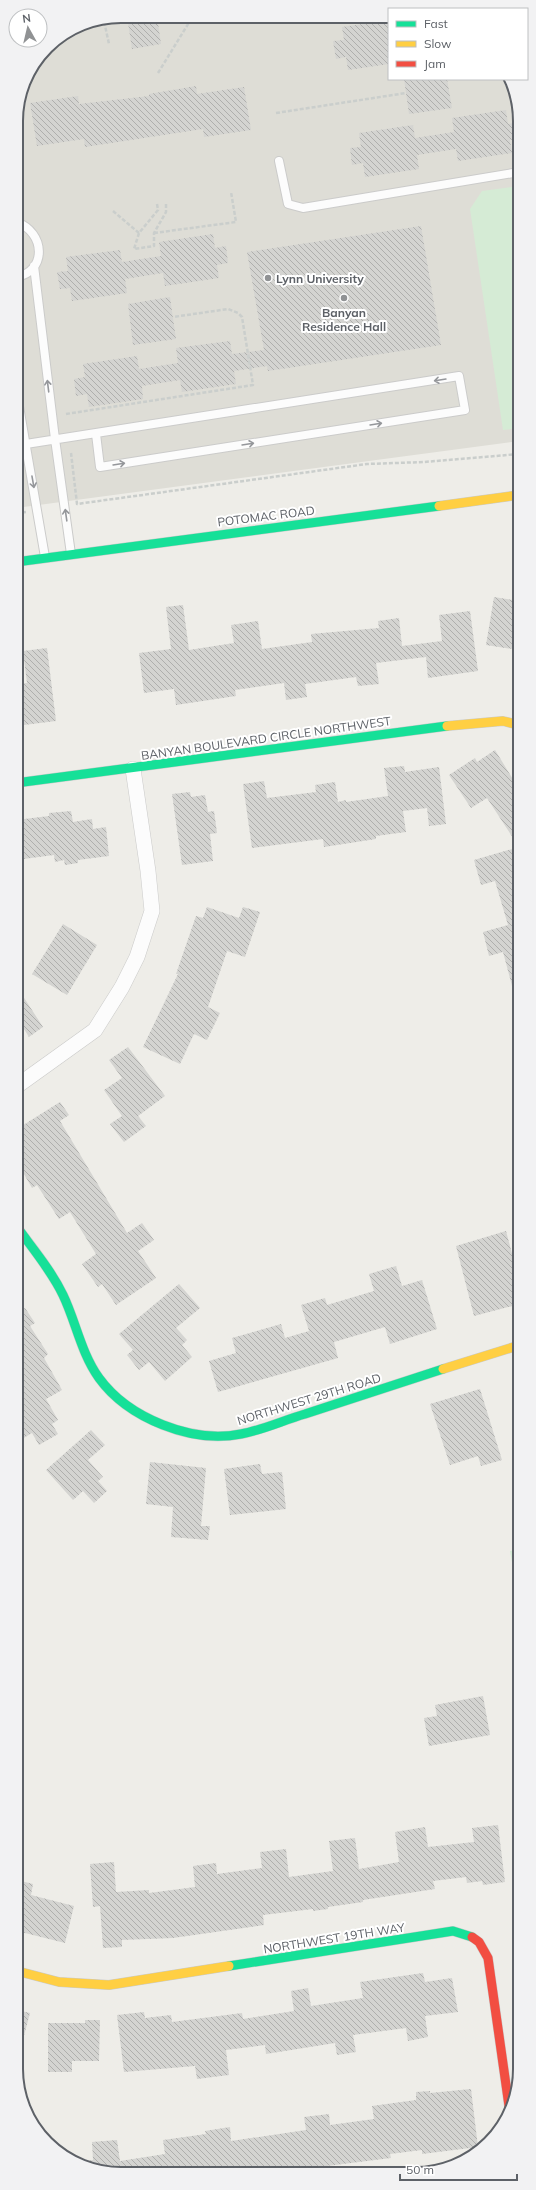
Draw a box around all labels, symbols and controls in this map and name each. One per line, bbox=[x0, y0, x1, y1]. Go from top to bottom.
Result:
north arrow bbox=[8, 8, 48, 48]
legend bbox=[388, 8, 528, 80]
text: N bbox=[22, 11, 32, 26]
text: Fast bbox=[424, 16, 448, 31]
text: Slow bbox=[424, 36, 452, 51]
text: Jam bbox=[424, 56, 446, 71]
place label: Lynn University bbox=[276, 271, 364, 286]
marker: Lynn University bbox=[263, 273, 273, 283]
marker: Banyan Residence Hall bbox=[339, 293, 349, 303]
place label: Banyan Residence Hall bbox=[302, 305, 386, 334]
one-way arrow bbox=[433, 376, 446, 384]
one-way arrow bbox=[44, 380, 52, 393]
one-way arrow bbox=[369, 420, 382, 428]
one-way arrow bbox=[241, 440, 254, 448]
one-way arrow bbox=[112, 460, 125, 468]
one-way arrow bbox=[29, 475, 37, 488]
street label: POTOMAC ROAD bbox=[216, 503, 316, 529]
one-way arrow bbox=[62, 509, 70, 522]
street label: BANYAN BOULEVARD CIRCLE NORTHWEST bbox=[140, 713, 393, 763]
street label: NORTHWEST 29TH ROAD bbox=[235, 1370, 383, 1428]
street label: NORTHWEST 19TH WAY bbox=[262, 1919, 406, 1957]
scale bar bbox=[400, 2156, 517, 2182]
text: 50 m bbox=[406, 2162, 434, 2177]

